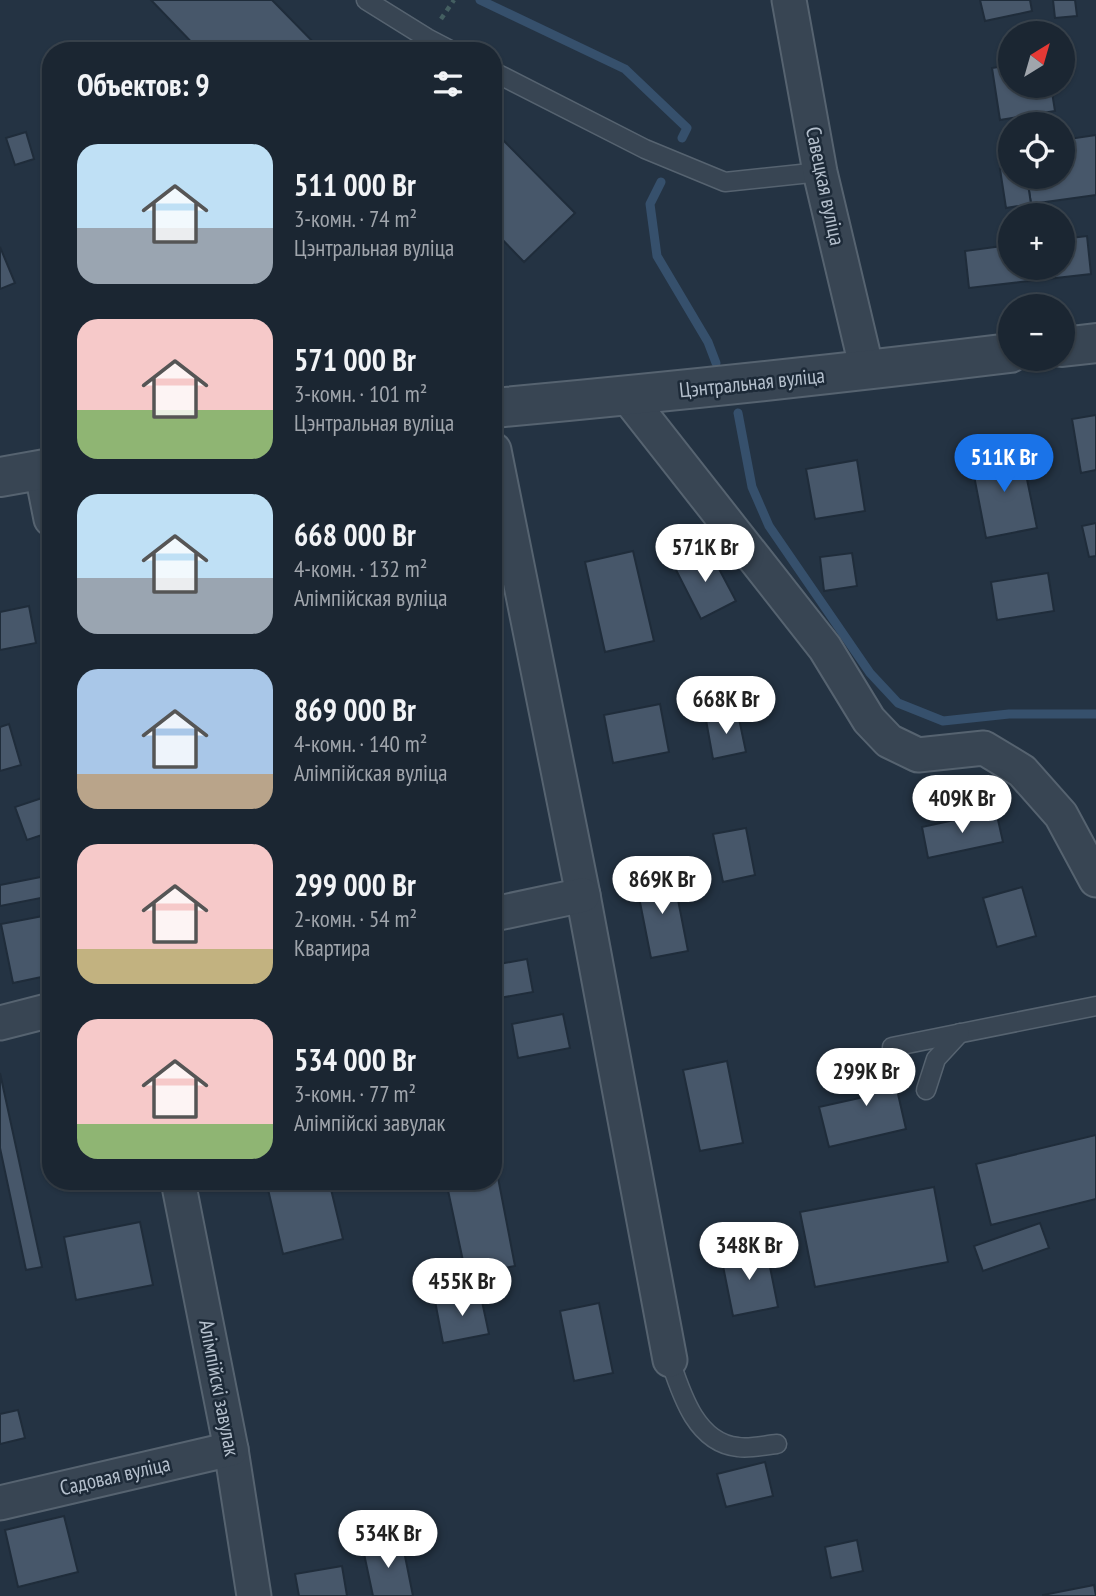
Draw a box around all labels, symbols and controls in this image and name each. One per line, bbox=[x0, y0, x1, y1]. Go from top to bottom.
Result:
north arrow bbox=[998, 21, 1074, 98]
map controls bbox=[998, 21, 1075, 371]
text: Объектов: 9 bbox=[77, 65, 210, 104]
icon: filters bbox=[429, 65, 467, 103]
button: locate bbox=[998, 112, 1075, 189]
street label: Савецкая вуліца bbox=[800, 124, 851, 248]
text: 511 000 Br bbox=[294, 165, 416, 204]
icon: home bbox=[133, 172, 217, 256]
button: + bbox=[998, 203, 1075, 280]
text: 3-комн. · 74 m² bbox=[294, 204, 417, 233]
text: Цэнтральная вуліца bbox=[294, 233, 454, 262]
button: − bbox=[998, 294, 1075, 371]
text: 571 000 Br bbox=[294, 340, 416, 379]
icon: home bbox=[133, 347, 217, 431]
street label: Цэнтральная вуліца bbox=[678, 361, 826, 404]
text: 3-комн. · 101 m² bbox=[294, 379, 427, 408]
text: Цэнтральная вуліца bbox=[294, 408, 454, 437]
pin: 511K Br bbox=[939, 434, 1069, 494]
text: 511K Br bbox=[970, 442, 1038, 471]
text: 668 000 Br bbox=[294, 515, 416, 554]
icon: home bbox=[133, 522, 217, 606]
pin: 571K Br bbox=[640, 524, 770, 584]
text: 571K Br bbox=[671, 532, 739, 561]
text: 4-комн. · 132 m² bbox=[294, 554, 427, 583]
text: Алімпійская вуліца bbox=[294, 583, 447, 612]
pin: 668K Br bbox=[661, 676, 791, 736]
text: 668K Br bbox=[692, 684, 760, 713]
text: 869 000 Br bbox=[294, 690, 416, 729]
icon: home bbox=[133, 697, 217, 781]
text: 4-комн. · 140 m² bbox=[294, 729, 427, 758]
text: Алімпійская вуліца bbox=[294, 758, 447, 787]
pin: 409K Br bbox=[897, 776, 1027, 835]
text: 409K Br bbox=[928, 783, 996, 812]
pin: 869K Br bbox=[597, 856, 727, 916]
text: 869K Br bbox=[628, 864, 696, 893]
text: 299 000 Br bbox=[294, 865, 416, 904]
icon: home bbox=[133, 872, 217, 956]
text: 2-комн. · 54 m² bbox=[294, 904, 417, 933]
text: Квартира bbox=[294, 933, 370, 962]
text: 534 000 Br bbox=[294, 1040, 416, 1079]
icon: home bbox=[133, 1047, 217, 1131]
pin: 299K Br bbox=[801, 1048, 931, 1108]
text: 299K Br bbox=[832, 1056, 900, 1085]
text: 3-комн. · 77 m² bbox=[294, 1079, 416, 1108]
text: Алімпійскі завулак bbox=[294, 1108, 445, 1137]
pin: 348K Br bbox=[684, 1222, 814, 1282]
text: 348K Br bbox=[715, 1230, 783, 1259]
pin: 455K Br bbox=[397, 1258, 527, 1318]
text: 455K Br bbox=[428, 1266, 496, 1295]
street label: Алімпійскі завулак bbox=[193, 1318, 246, 1458]
street label: Садовая вуліца bbox=[57, 1450, 173, 1501]
pin: 534K Br bbox=[323, 1510, 453, 1570]
text: 534K Br bbox=[354, 1518, 422, 1547]

